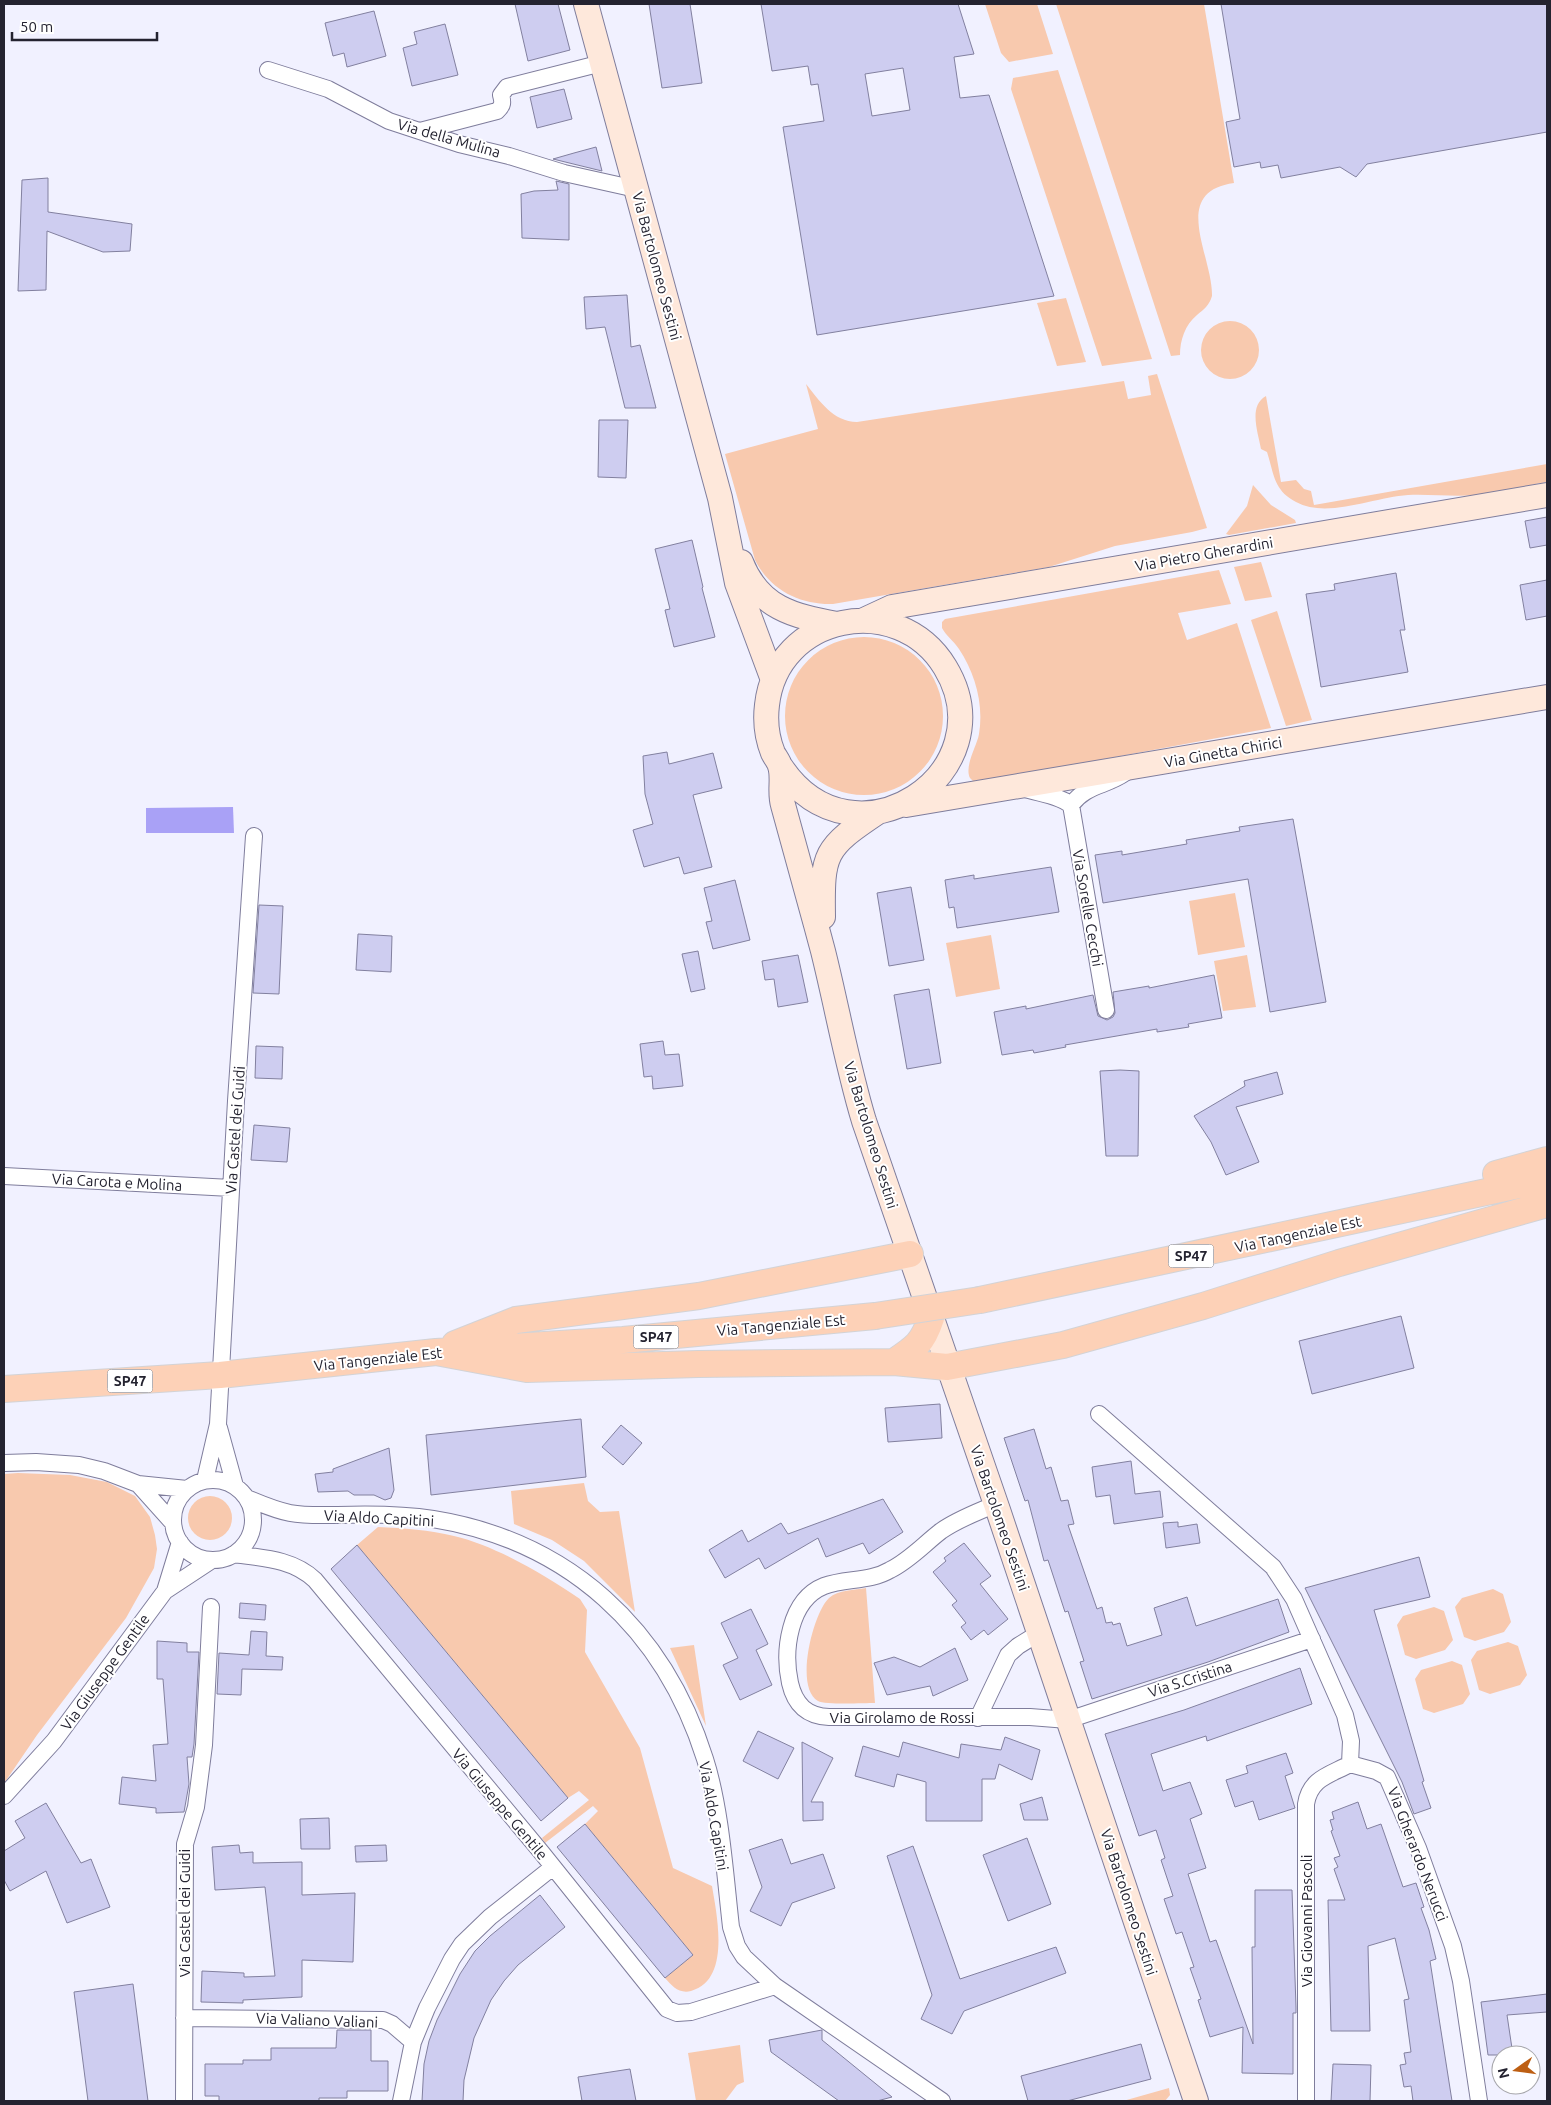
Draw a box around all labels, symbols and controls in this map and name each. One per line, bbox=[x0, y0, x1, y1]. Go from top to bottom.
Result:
scale bar bbox=[12, 10, 158, 42]
text: 50 m bbox=[20, 18, 53, 35]
street label: Via della Mulina bbox=[396, 115, 502, 161]
street label: Via Bartolomeo Sestini bbox=[629, 190, 685, 342]
street label: Via Pietro Gherardini bbox=[1134, 533, 1274, 575]
street label: Via Ginetta Chirici bbox=[1163, 733, 1283, 771]
street label: Via Sorelle Cecchi bbox=[1069, 848, 1107, 968]
street label: Via Bartolomeo Sestini bbox=[841, 1059, 901, 1211]
street label: Via Castel dei Guidi bbox=[222, 1065, 248, 1195]
street label: Via Carota e Molina bbox=[51, 1170, 183, 1194]
street label: Via Tangenziale Est bbox=[1233, 1212, 1363, 1256]
road number: SP47 bbox=[1168, 1244, 1214, 1268]
street label: Via Tangenziale Est bbox=[716, 1311, 846, 1339]
road number: SP47 bbox=[634, 1325, 678, 1348]
street label: Via Tangenziale Est bbox=[313, 1344, 443, 1374]
road number: SP47 bbox=[108, 1370, 152, 1392]
street label: Via Bartolomeo Sestini bbox=[967, 1443, 1033, 1593]
street label: Via Aldo Capitini bbox=[323, 1507, 435, 1529]
street label: Via Giuseppe Gentile bbox=[57, 1611, 153, 1733]
street label: Via S.Cristina bbox=[1146, 1657, 1234, 1701]
street label: Via Girolamo de Rossi bbox=[830, 1709, 974, 1726]
street label: Via Giuseppe Gentile bbox=[449, 1745, 551, 1863]
street label: Via Aldo Capitini bbox=[696, 1760, 732, 1872]
street label: Via Gherardo Nerucci bbox=[1385, 1784, 1451, 1924]
street label: Via Bartolomeo Sestini bbox=[1097, 1827, 1161, 1977]
street label: Via Castel dei Guidi bbox=[176, 1849, 193, 1977]
street label: Via Giovanni Pascoli bbox=[1298, 1855, 1315, 1987]
street label: Via Valiano Valiani bbox=[256, 2009, 378, 2031]
north arrow bbox=[1491, 2045, 1541, 2095]
text: N bbox=[1494, 2066, 1512, 2080]

